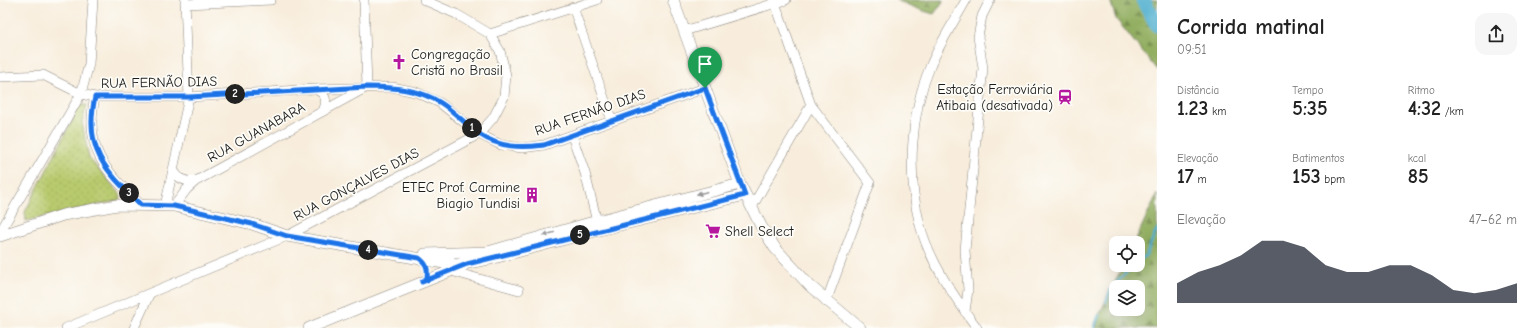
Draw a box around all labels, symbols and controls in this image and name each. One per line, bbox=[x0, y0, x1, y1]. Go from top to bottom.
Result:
button: share bbox=[1475, 13, 1517, 55]
text: Corrida matinal bbox=[1177, 14, 1325, 40]
text: 09:51 bbox=[1177, 42, 1206, 57]
place label: Congregação Cristã no Brasil bbox=[411, 46, 503, 79]
pin bbox=[688, 47, 722, 88]
church icon: Congregação Cristã no Brasil bbox=[390, 53, 408, 71]
icon: arrive bbox=[694, 53, 716, 75]
street label: RUA FERNÃO DIAS bbox=[101, 73, 218, 92]
place label: Estação Ferroviária Atibaia (desativada) bbox=[936, 81, 1053, 114]
pin: 2 bbox=[225, 84, 245, 104]
text: Distância bbox=[1177, 84, 1219, 97]
text: Tempo bbox=[1292, 84, 1323, 97]
text: Ritmo bbox=[1408, 84, 1435, 97]
street label: RUA FERNÃO DIAS bbox=[532, 85, 648, 139]
text: 2 bbox=[232, 87, 238, 100]
station icon: Estação Ferroviária Atibaia (desativada) bbox=[1056, 88, 1074, 106]
text: 1.23 bbox=[1177, 97, 1208, 120]
text: 5:35 bbox=[1292, 97, 1328, 120]
text: 4:32 bbox=[1408, 97, 1441, 120]
street label: RUA GUANABARA bbox=[205, 99, 308, 166]
text: km bbox=[1208, 105, 1226, 118]
text: /km bbox=[1441, 105, 1464, 118]
pin: 1 bbox=[462, 118, 482, 138]
text: 1 bbox=[470, 121, 474, 134]
street label: RUA GONÇALVES DIAS bbox=[291, 144, 422, 225]
text: Elevação bbox=[1177, 152, 1218, 165]
text: Batimentos bbox=[1292, 152, 1344, 165]
text: kcal bbox=[1408, 152, 1426, 165]
text: 17 bbox=[1177, 165, 1194, 188]
text: 153 bbox=[1292, 165, 1321, 188]
text: 85 bbox=[1408, 165, 1429, 188]
text: m bbox=[1194, 173, 1207, 186]
text: bpm bbox=[1321, 173, 1345, 186]
place label: ETEC Prof. Carmine Biagio Tundisi bbox=[402, 179, 520, 212]
pin: 3 bbox=[119, 183, 139, 203]
text: 3 bbox=[126, 186, 132, 199]
building icon: ETEC Prof. Carmine Biagio Tundisi bbox=[523, 186, 541, 204]
one-way arrow bbox=[696, 190, 708, 196]
text: Elevação bbox=[1177, 212, 1226, 227]
text: 47–62 m bbox=[1469, 212, 1517, 227]
supermarket icon: Shell Select bbox=[704, 222, 722, 240]
place label: Shell Select bbox=[725, 223, 795, 240]
pin: 5 bbox=[570, 225, 590, 245]
text: 5 bbox=[577, 228, 583, 241]
one-way arrow bbox=[543, 231, 555, 237]
map controls bbox=[1109, 236, 1145, 316]
button: locate bbox=[1109, 236, 1145, 272]
pin: 4 bbox=[358, 240, 378, 260]
text: 4 bbox=[365, 243, 371, 256]
button: layers bbox=[1109, 280, 1145, 316]

